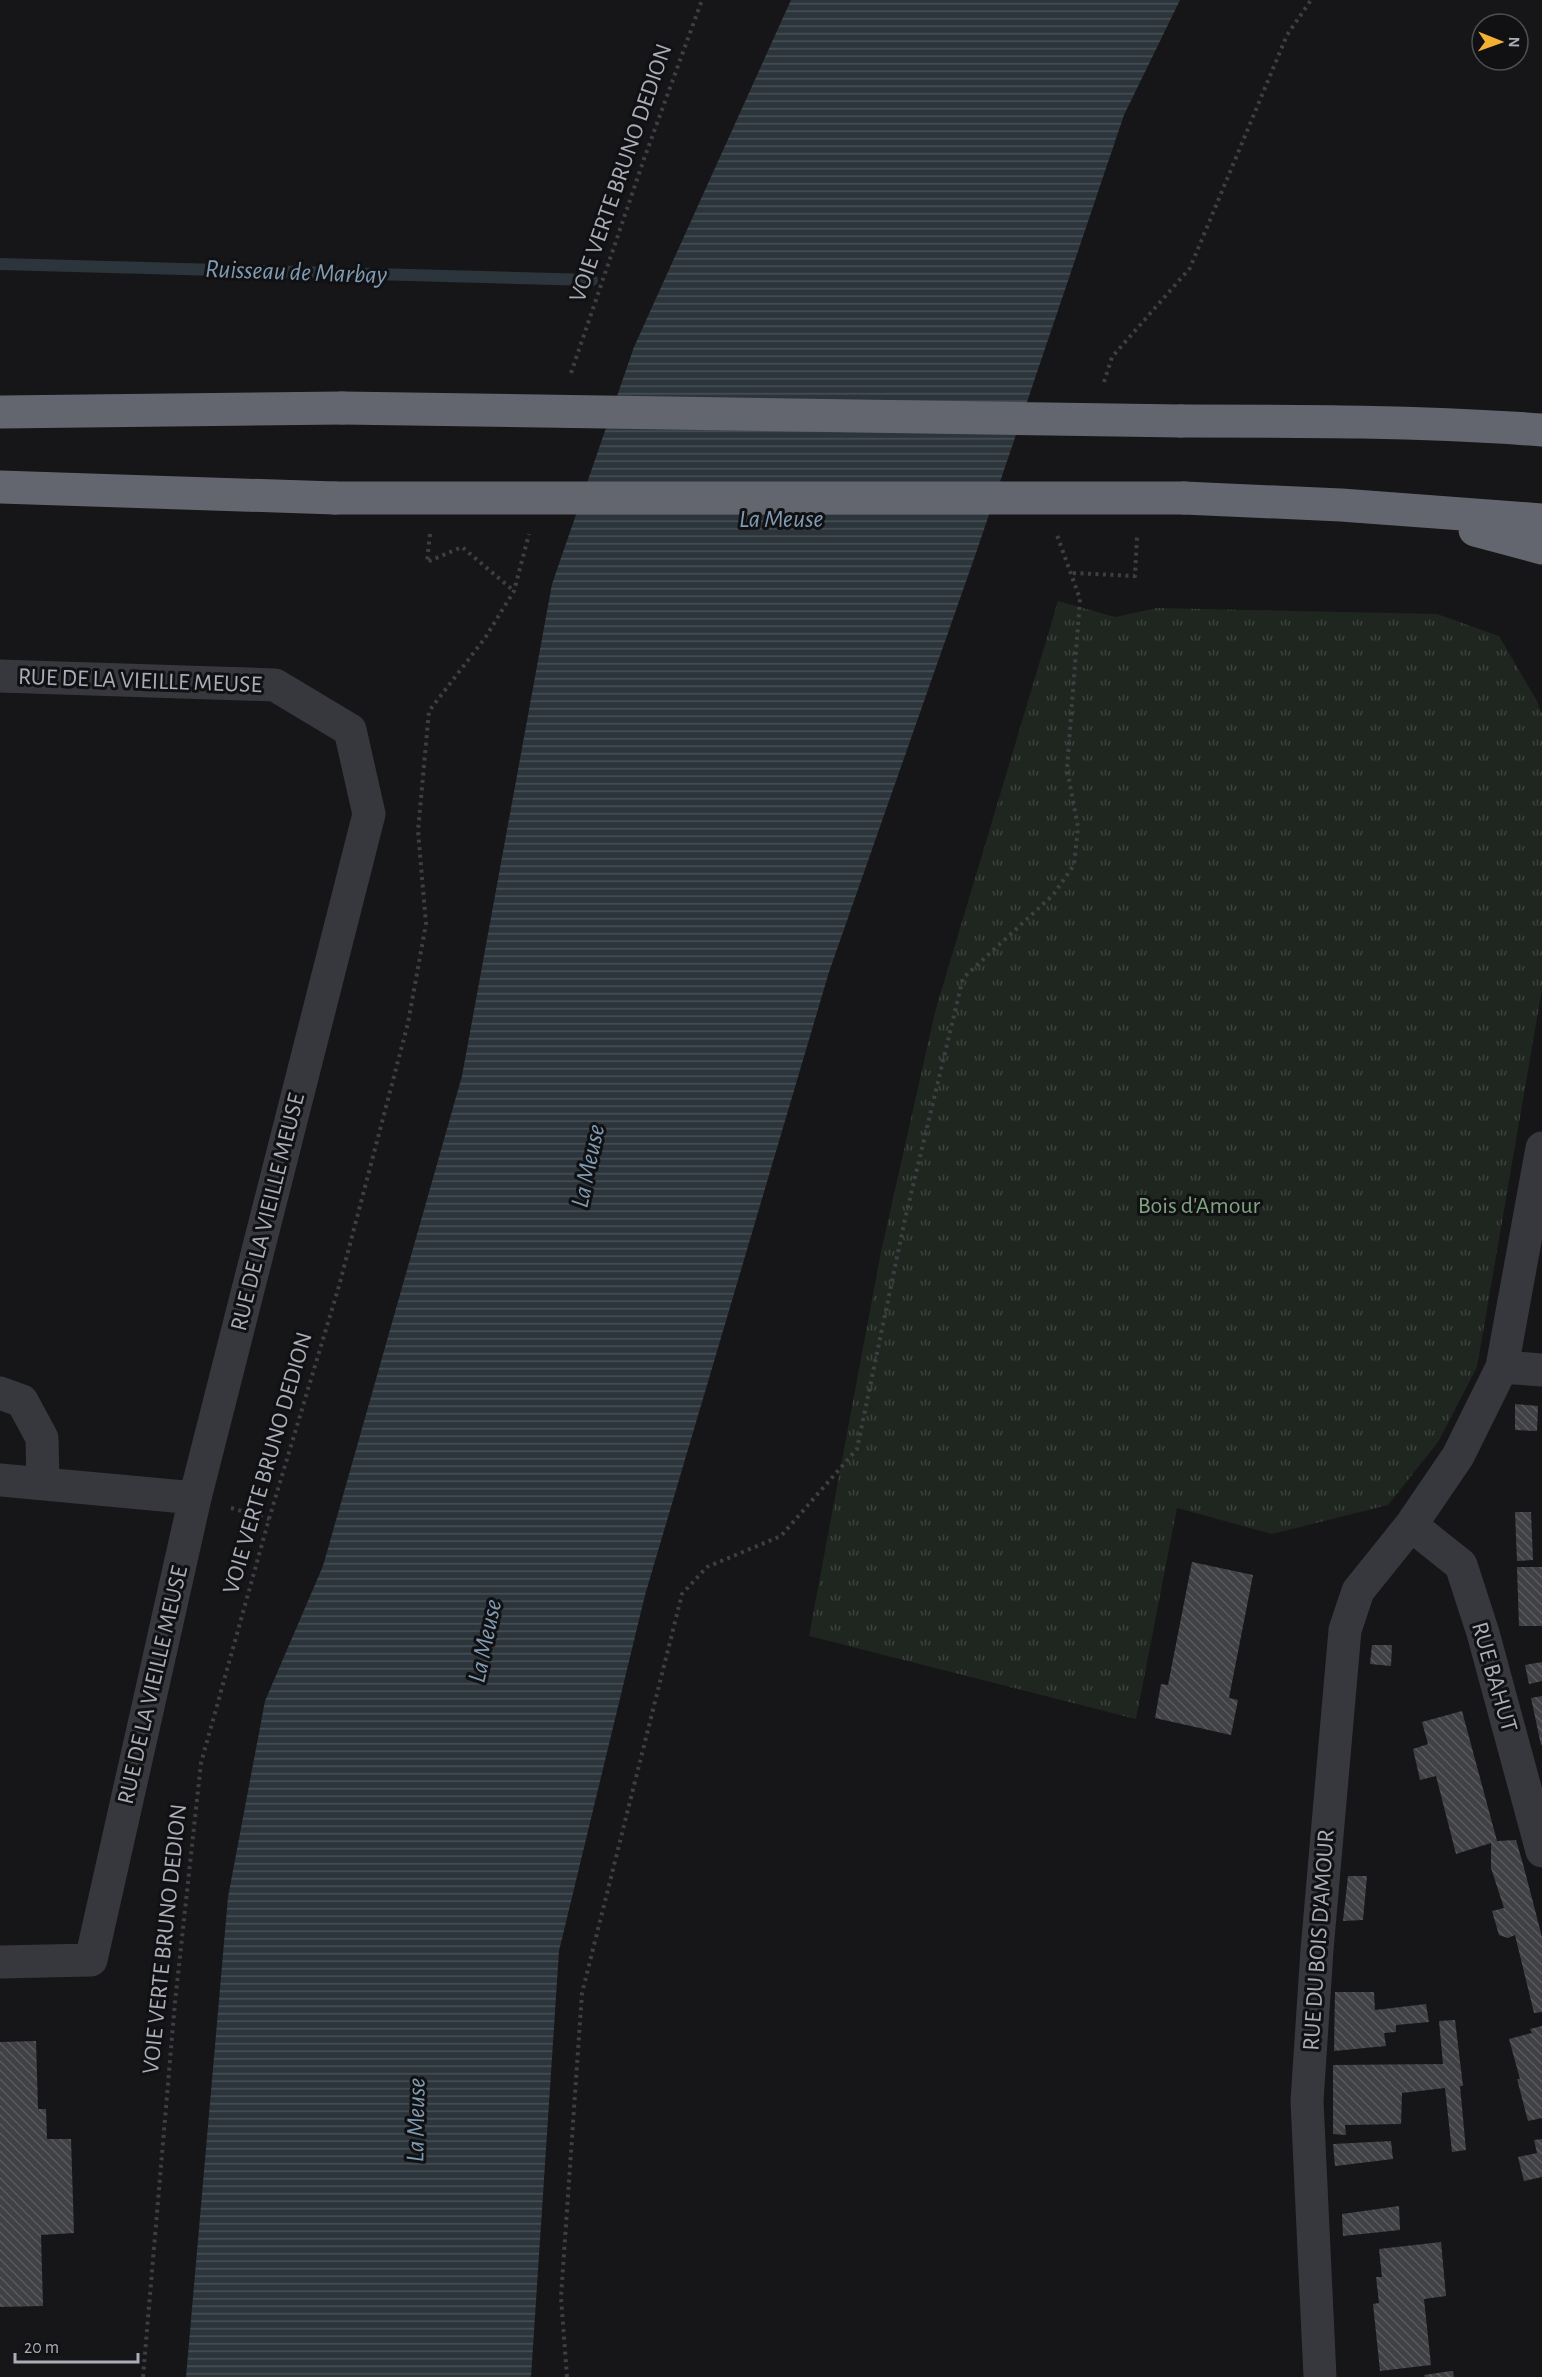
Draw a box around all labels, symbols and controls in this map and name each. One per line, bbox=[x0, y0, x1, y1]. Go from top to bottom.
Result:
north arrow bbox=[1470, 12, 1530, 72]
text: N bbox=[1506, 37, 1522, 48]
street label: VOIE VERTE BRUNO DEDION bbox=[565, 41, 677, 305]
water label: Ruisseau de Marbay bbox=[205, 256, 388, 288]
water label: La Meuse bbox=[739, 506, 823, 532]
street label: RUE DE LA VIEILLE MEUSE bbox=[18, 665, 263, 697]
street label: RUE DE LA VIEILLE MEUSE bbox=[227, 1090, 309, 1333]
water label: La Meuse bbox=[566, 1122, 610, 1210]
park label: Bois d'Amour bbox=[1138, 1194, 1260, 1218]
street label: VOIE VERTE BRUNO DEDION bbox=[219, 1329, 317, 1597]
street label: RUE DE LA VIEILLE MEUSE bbox=[114, 1563, 192, 1807]
water label: La Meuse bbox=[463, 1597, 507, 1685]
street label: RUE BAHUT bbox=[1467, 1619, 1521, 1735]
street label: VOIE VERTE BRUNO DEDION bbox=[139, 1803, 191, 2075]
street label: RUE DU BOIS D'AMOUR bbox=[1299, 1829, 1339, 2051]
water label: La Meuse bbox=[402, 2077, 430, 2162]
scale bar bbox=[15, 2326, 138, 2364]
text: 20 m bbox=[24, 2339, 59, 2357]

